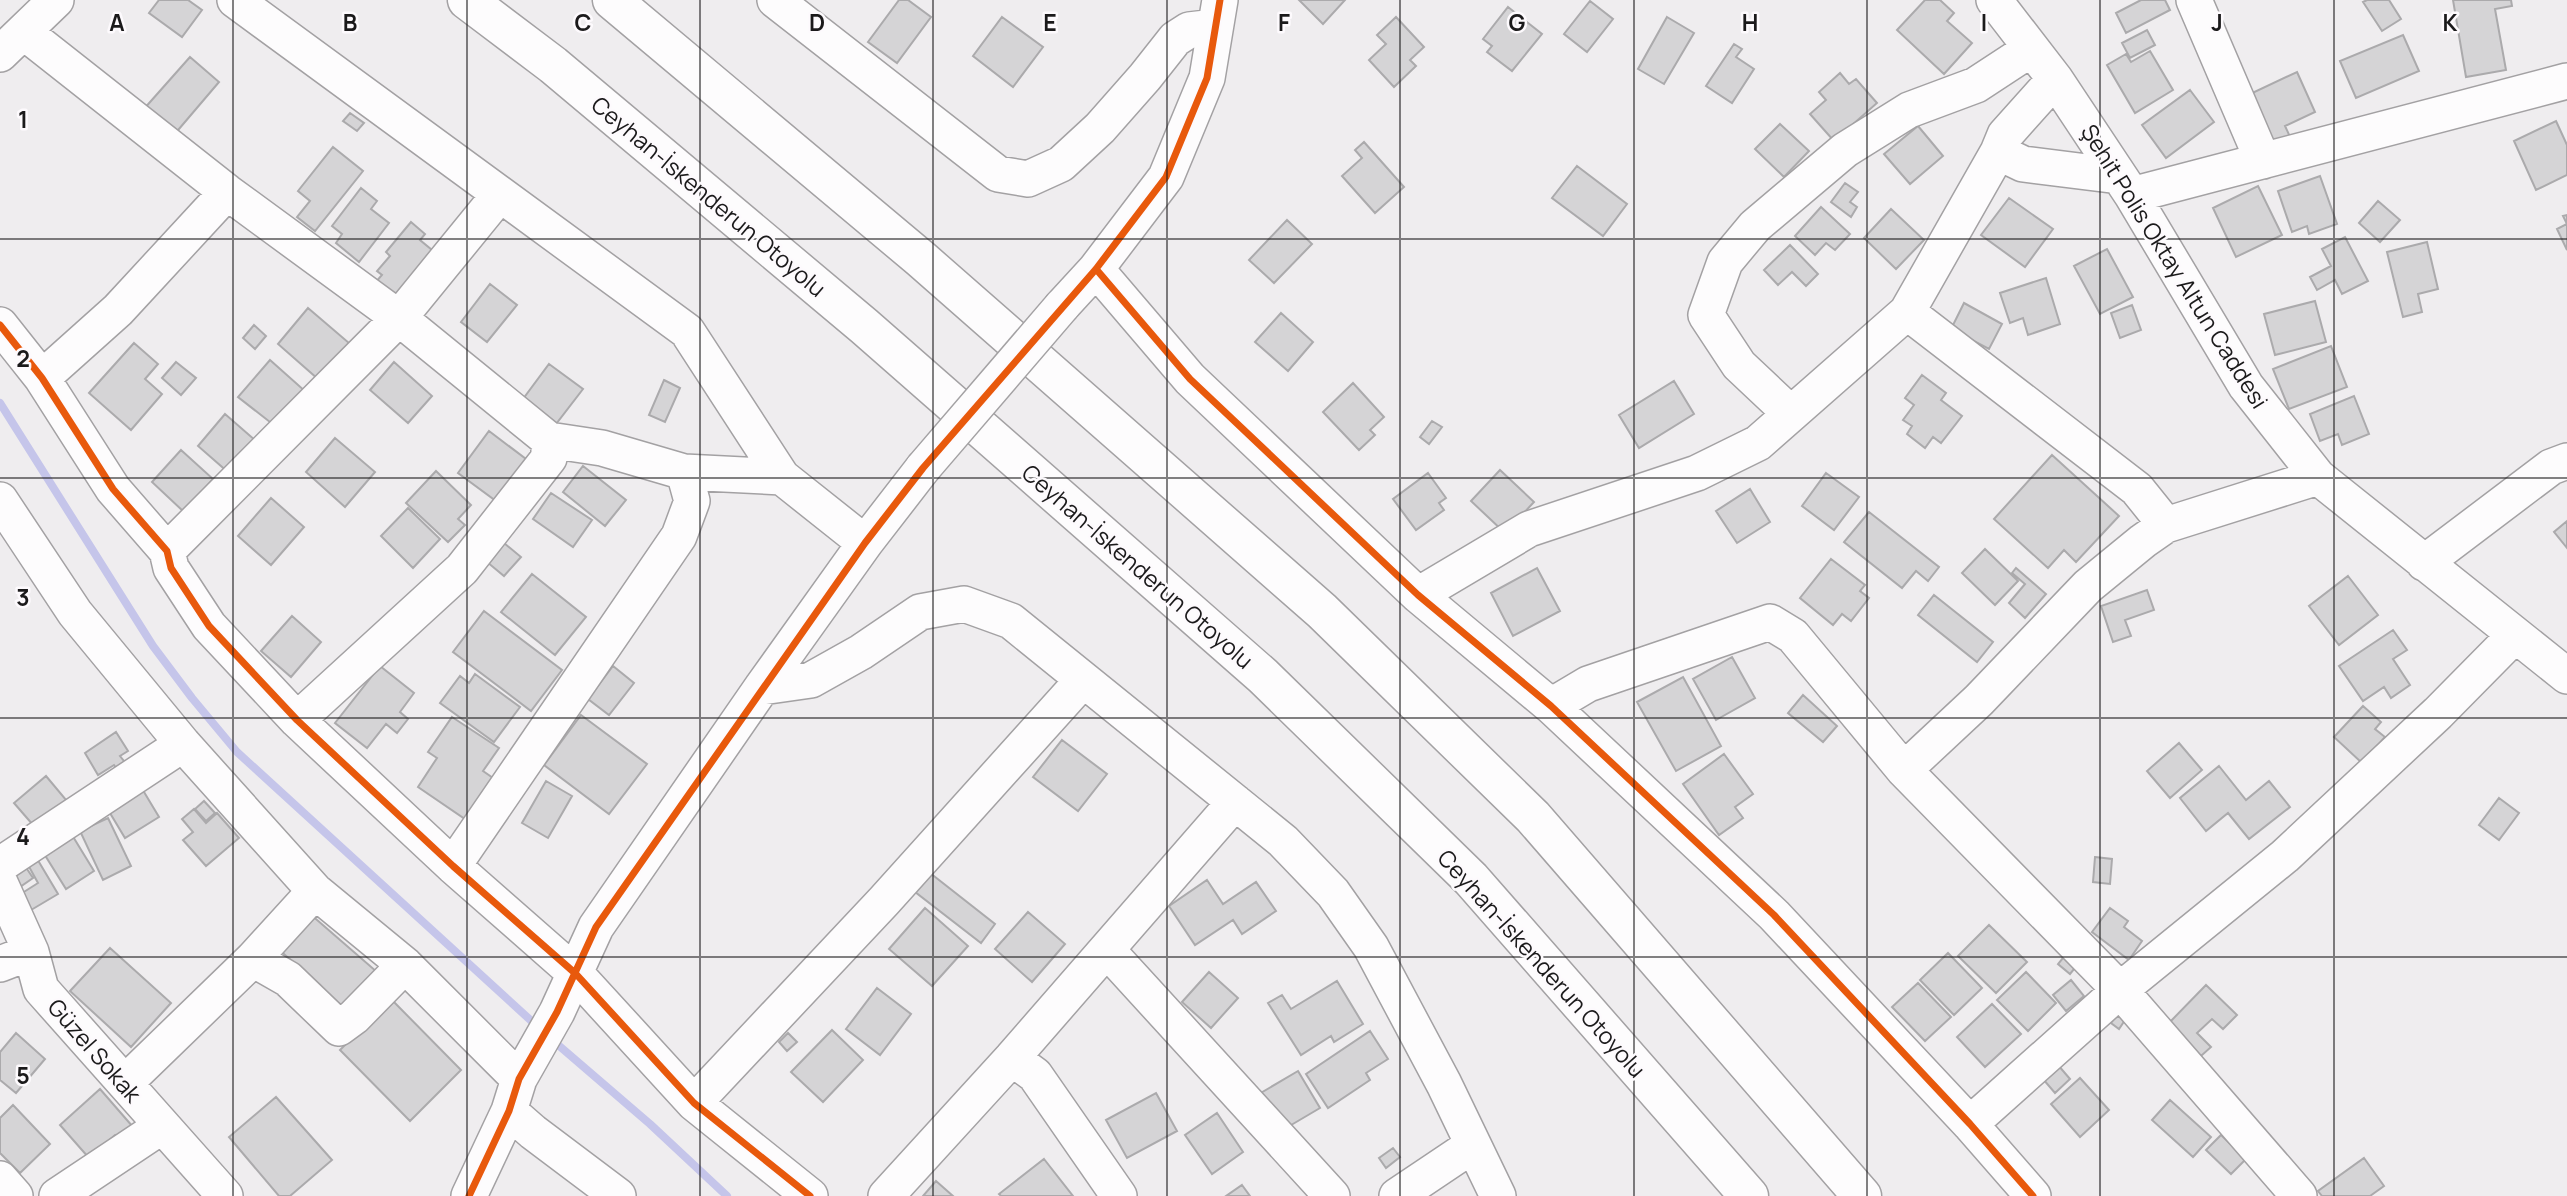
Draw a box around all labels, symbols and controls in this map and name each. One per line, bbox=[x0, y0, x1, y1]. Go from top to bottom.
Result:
text: A bbox=[109, 6, 125, 38]
text: B bbox=[343, 6, 357, 38]
text: C bbox=[575, 6, 592, 38]
text: D bbox=[809, 6, 825, 38]
text: E bbox=[1043, 6, 1057, 38]
text: F bbox=[1278, 6, 1290, 38]
text: G bbox=[1509, 6, 1526, 38]
text: H bbox=[1742, 6, 1758, 38]
text: I bbox=[1981, 6, 1987, 38]
text: J bbox=[2211, 6, 2223, 38]
text: K bbox=[2443, 6, 2458, 38]
street label: Ceyhan-İskenderun Otoyolu bbox=[585, 88, 833, 304]
text: 1 bbox=[18, 103, 28, 135]
street label: Şehit Polis Oktay Altun Caddesi bbox=[2074, 118, 2276, 414]
text: 2 bbox=[16, 342, 30, 374]
street label: Ceyhan-İskenderun Otoyolu bbox=[1015, 456, 1261, 676]
text: 3 bbox=[16, 581, 30, 613]
text: 4 bbox=[16, 820, 30, 852]
street label: Ceyhan-İskenderun Otoyolu bbox=[1431, 842, 1653, 1084]
street label: Güzel Sokak bbox=[41, 991, 149, 1109]
text: 5 bbox=[16, 1059, 30, 1091]

